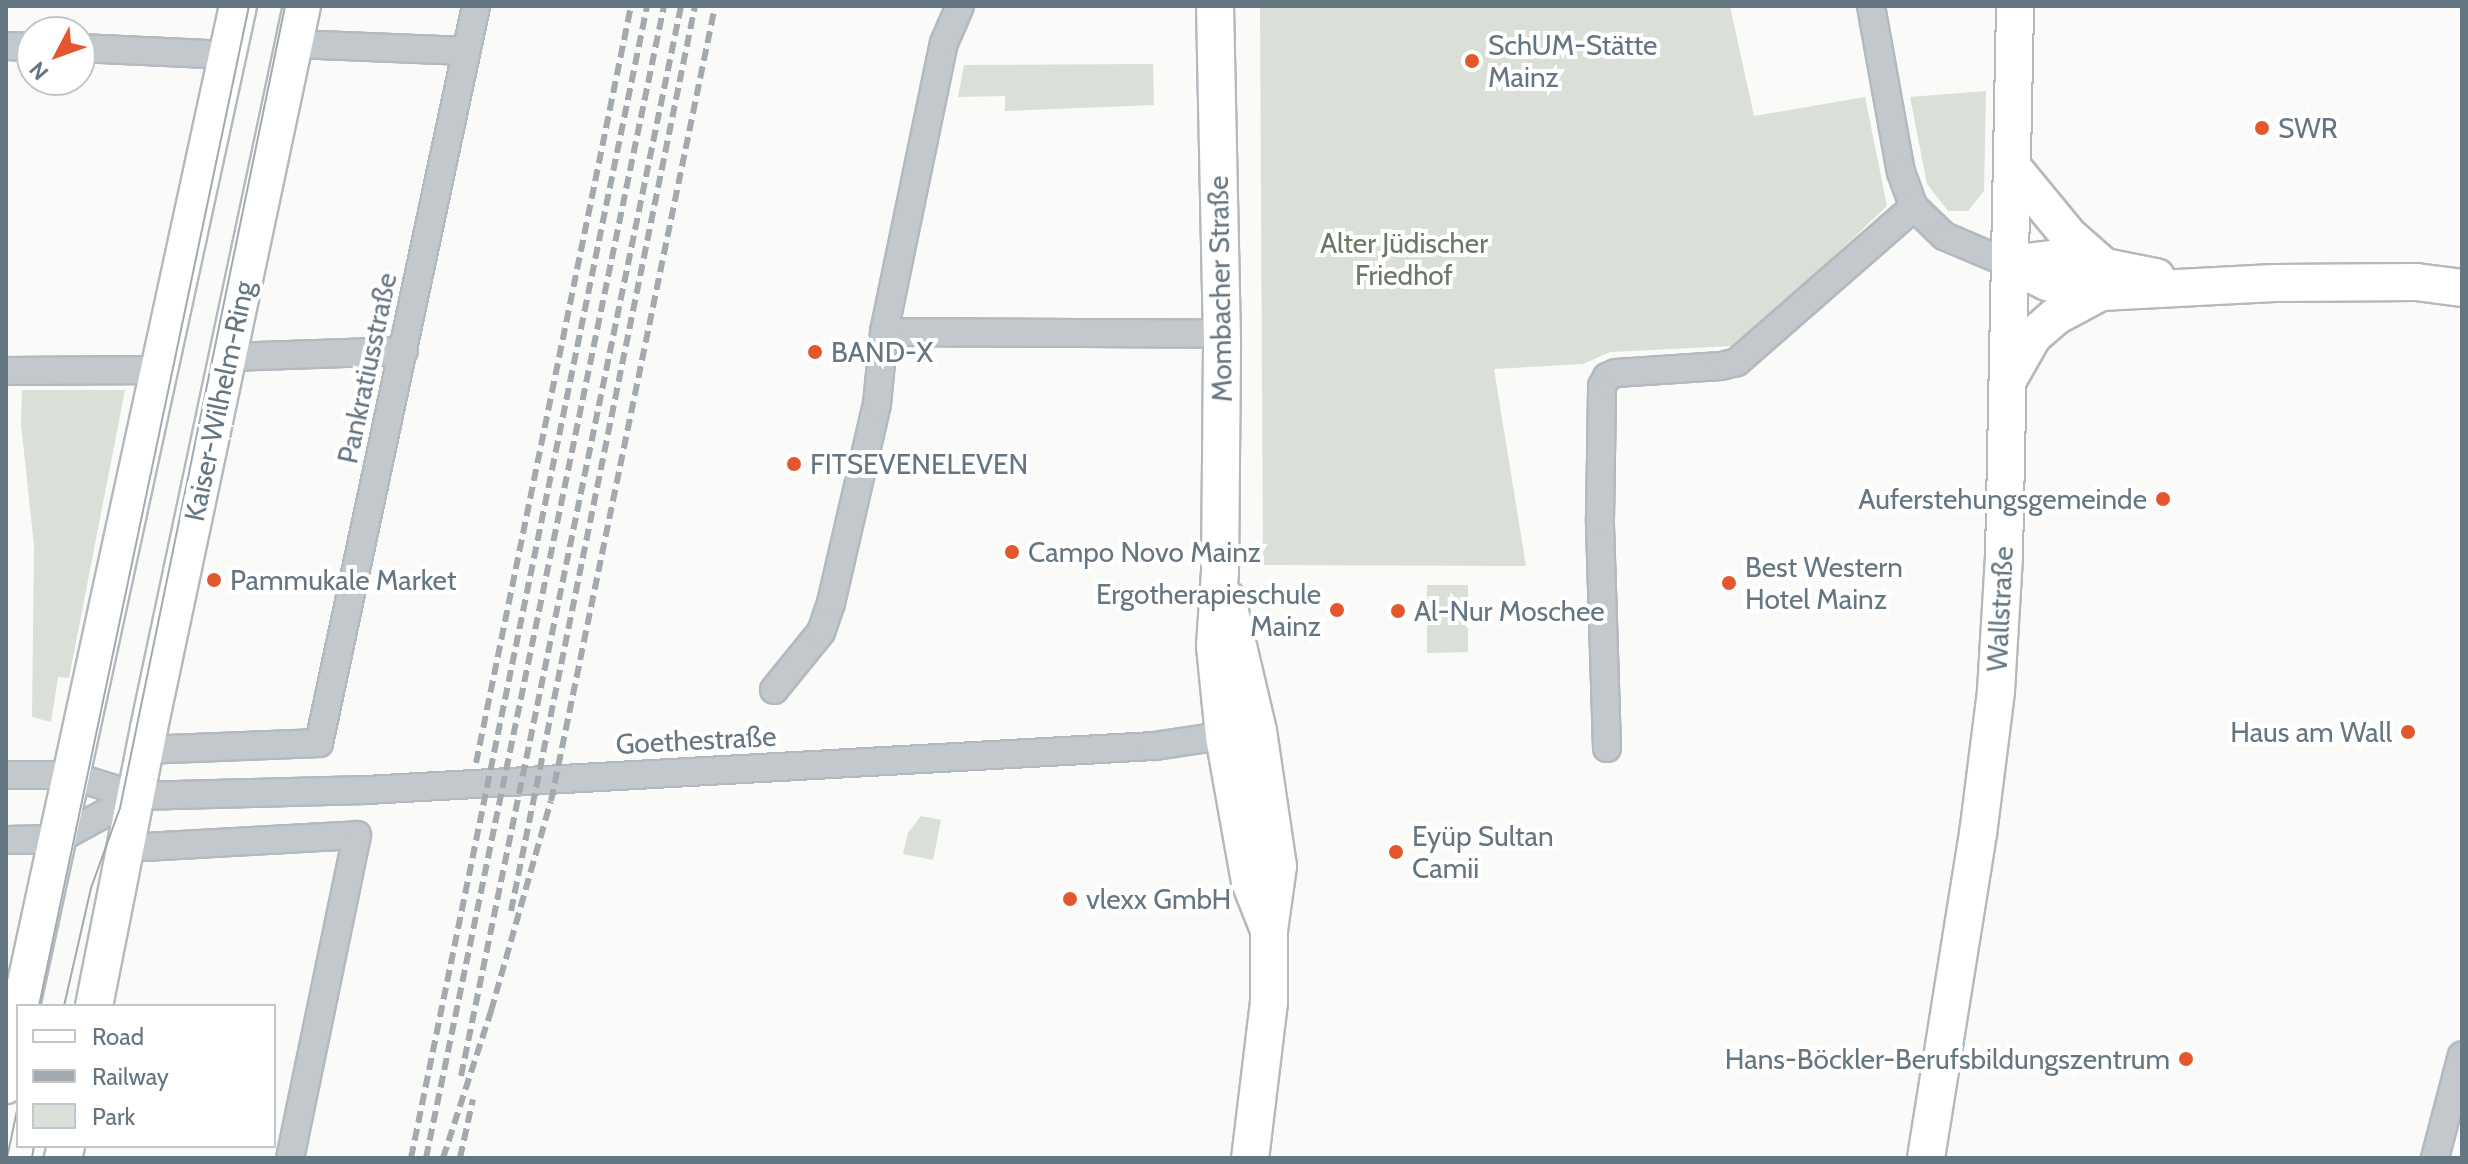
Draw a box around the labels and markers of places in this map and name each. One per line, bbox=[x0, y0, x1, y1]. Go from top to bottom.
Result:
place label: SchUM-Stätte Mainz bbox=[1488, 28, 1657, 94]
marker: SchUM-Stätte Mainz bbox=[1463, 52, 1481, 70]
place label: SWR bbox=[2278, 111, 2338, 145]
marker: SWR bbox=[2253, 119, 2271, 137]
place label: BAND-X bbox=[831, 335, 933, 369]
marker: BAND-X bbox=[806, 343, 824, 361]
place label: FITSEVENELEVEN bbox=[810, 447, 1028, 481]
marker: FITSEVENELEVEN bbox=[785, 455, 803, 473]
place label: Auferstehungsgemeinde bbox=[1858, 482, 2147, 516]
marker: Auferstehungsgemeinde bbox=[2154, 490, 2172, 508]
place label: Campo Novo Mainz bbox=[1028, 535, 1261, 569]
marker: Campo Novo Mainz bbox=[1003, 543, 1021, 561]
place label: Best Western Hotel Mainz bbox=[1745, 550, 1903, 616]
place label: Pammukale Market bbox=[230, 563, 456, 597]
marker: Pammukale Market bbox=[205, 571, 223, 589]
marker: Best Western Hotel Mainz bbox=[1720, 574, 1738, 592]
place label: Ergotherapieschule Mainz bbox=[1096, 577, 1321, 643]
place label: Al-Nur Moschee bbox=[1414, 594, 1605, 628]
marker: Ergotherapieschule Mainz bbox=[1328, 601, 1346, 619]
marker: Al-Nur Moschee bbox=[1389, 602, 1407, 620]
place label: Haus am Wall bbox=[2230, 715, 2392, 749]
marker: Haus am Wall bbox=[2399, 723, 2417, 741]
place label: Eyüp Sultan Camii bbox=[1412, 819, 1554, 885]
marker: Eyüp Sultan Camii bbox=[1387, 843, 1405, 861]
place label: vlexx GmbH bbox=[1086, 882, 1231, 916]
marker: vlexx GmbH bbox=[1061, 890, 1079, 908]
place label: Hans-Böckler-Berufsbildungszentrum bbox=[1725, 1042, 2170, 1076]
marker: Hans-Böckler-Berufsbildungszentrum bbox=[2177, 1050, 2195, 1068]

